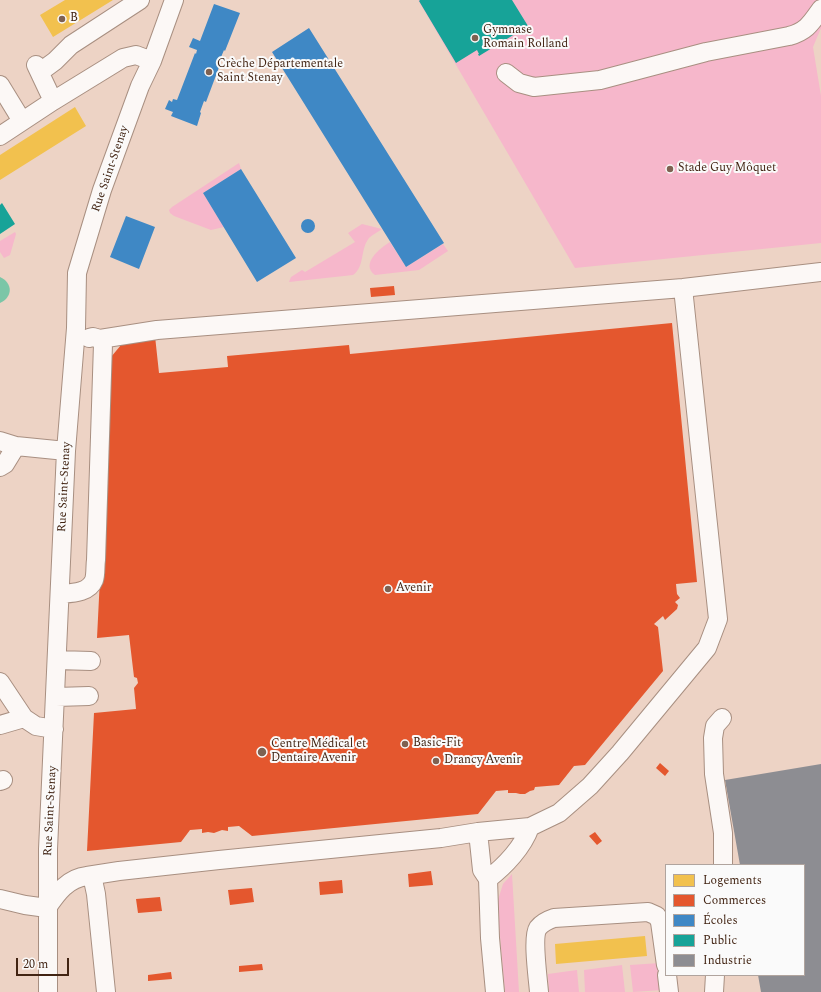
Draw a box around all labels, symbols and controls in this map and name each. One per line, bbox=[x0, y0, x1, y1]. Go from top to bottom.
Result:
place label: B bbox=[70, 12, 78, 26]
marker: B bbox=[57, 14, 67, 24]
place label: Gymnase Romain Rolland bbox=[483, 24, 568, 52]
marker: Gymnase Romain Rolland bbox=[470, 33, 480, 43]
place label: Crèche Départementale Saint Stenay bbox=[217, 58, 343, 86]
marker: Crèche Départementale Saint Stenay bbox=[204, 67, 214, 77]
street label: Rue Saint-Stenay bbox=[90, 124, 132, 214]
place label: Stade Guy Môquet bbox=[678, 162, 776, 176]
marker: Stade Guy Môquet bbox=[665, 164, 675, 174]
street label: Rue Saint-Stenay bbox=[55, 442, 75, 532]
place label: Avenir bbox=[396, 582, 432, 596]
marker: Avenir bbox=[383, 584, 393, 594]
place label: Basic-Fit bbox=[413, 737, 461, 751]
place label: Centre Médical et Dentaire Avenir bbox=[271, 738, 366, 766]
marker: Basic-Fit bbox=[400, 739, 410, 749]
marker: Centre Médical et Dentaire Avenir bbox=[256, 746, 268, 758]
place label: Drancy Avenir bbox=[444, 754, 521, 768]
marker: Drancy Avenir bbox=[431, 756, 441, 766]
street label: Rue Saint-Stenay bbox=[41, 766, 61, 856]
legend bbox=[665, 864, 805, 976]
text: Logements bbox=[703, 871, 762, 890]
text: Commerces bbox=[703, 891, 766, 910]
text: Écoles bbox=[703, 911, 738, 930]
text: Public bbox=[703, 931, 737, 950]
scale bar bbox=[18, 950, 71, 976]
text: Industrie bbox=[703, 951, 752, 970]
text: 20 m bbox=[23, 955, 48, 974]

